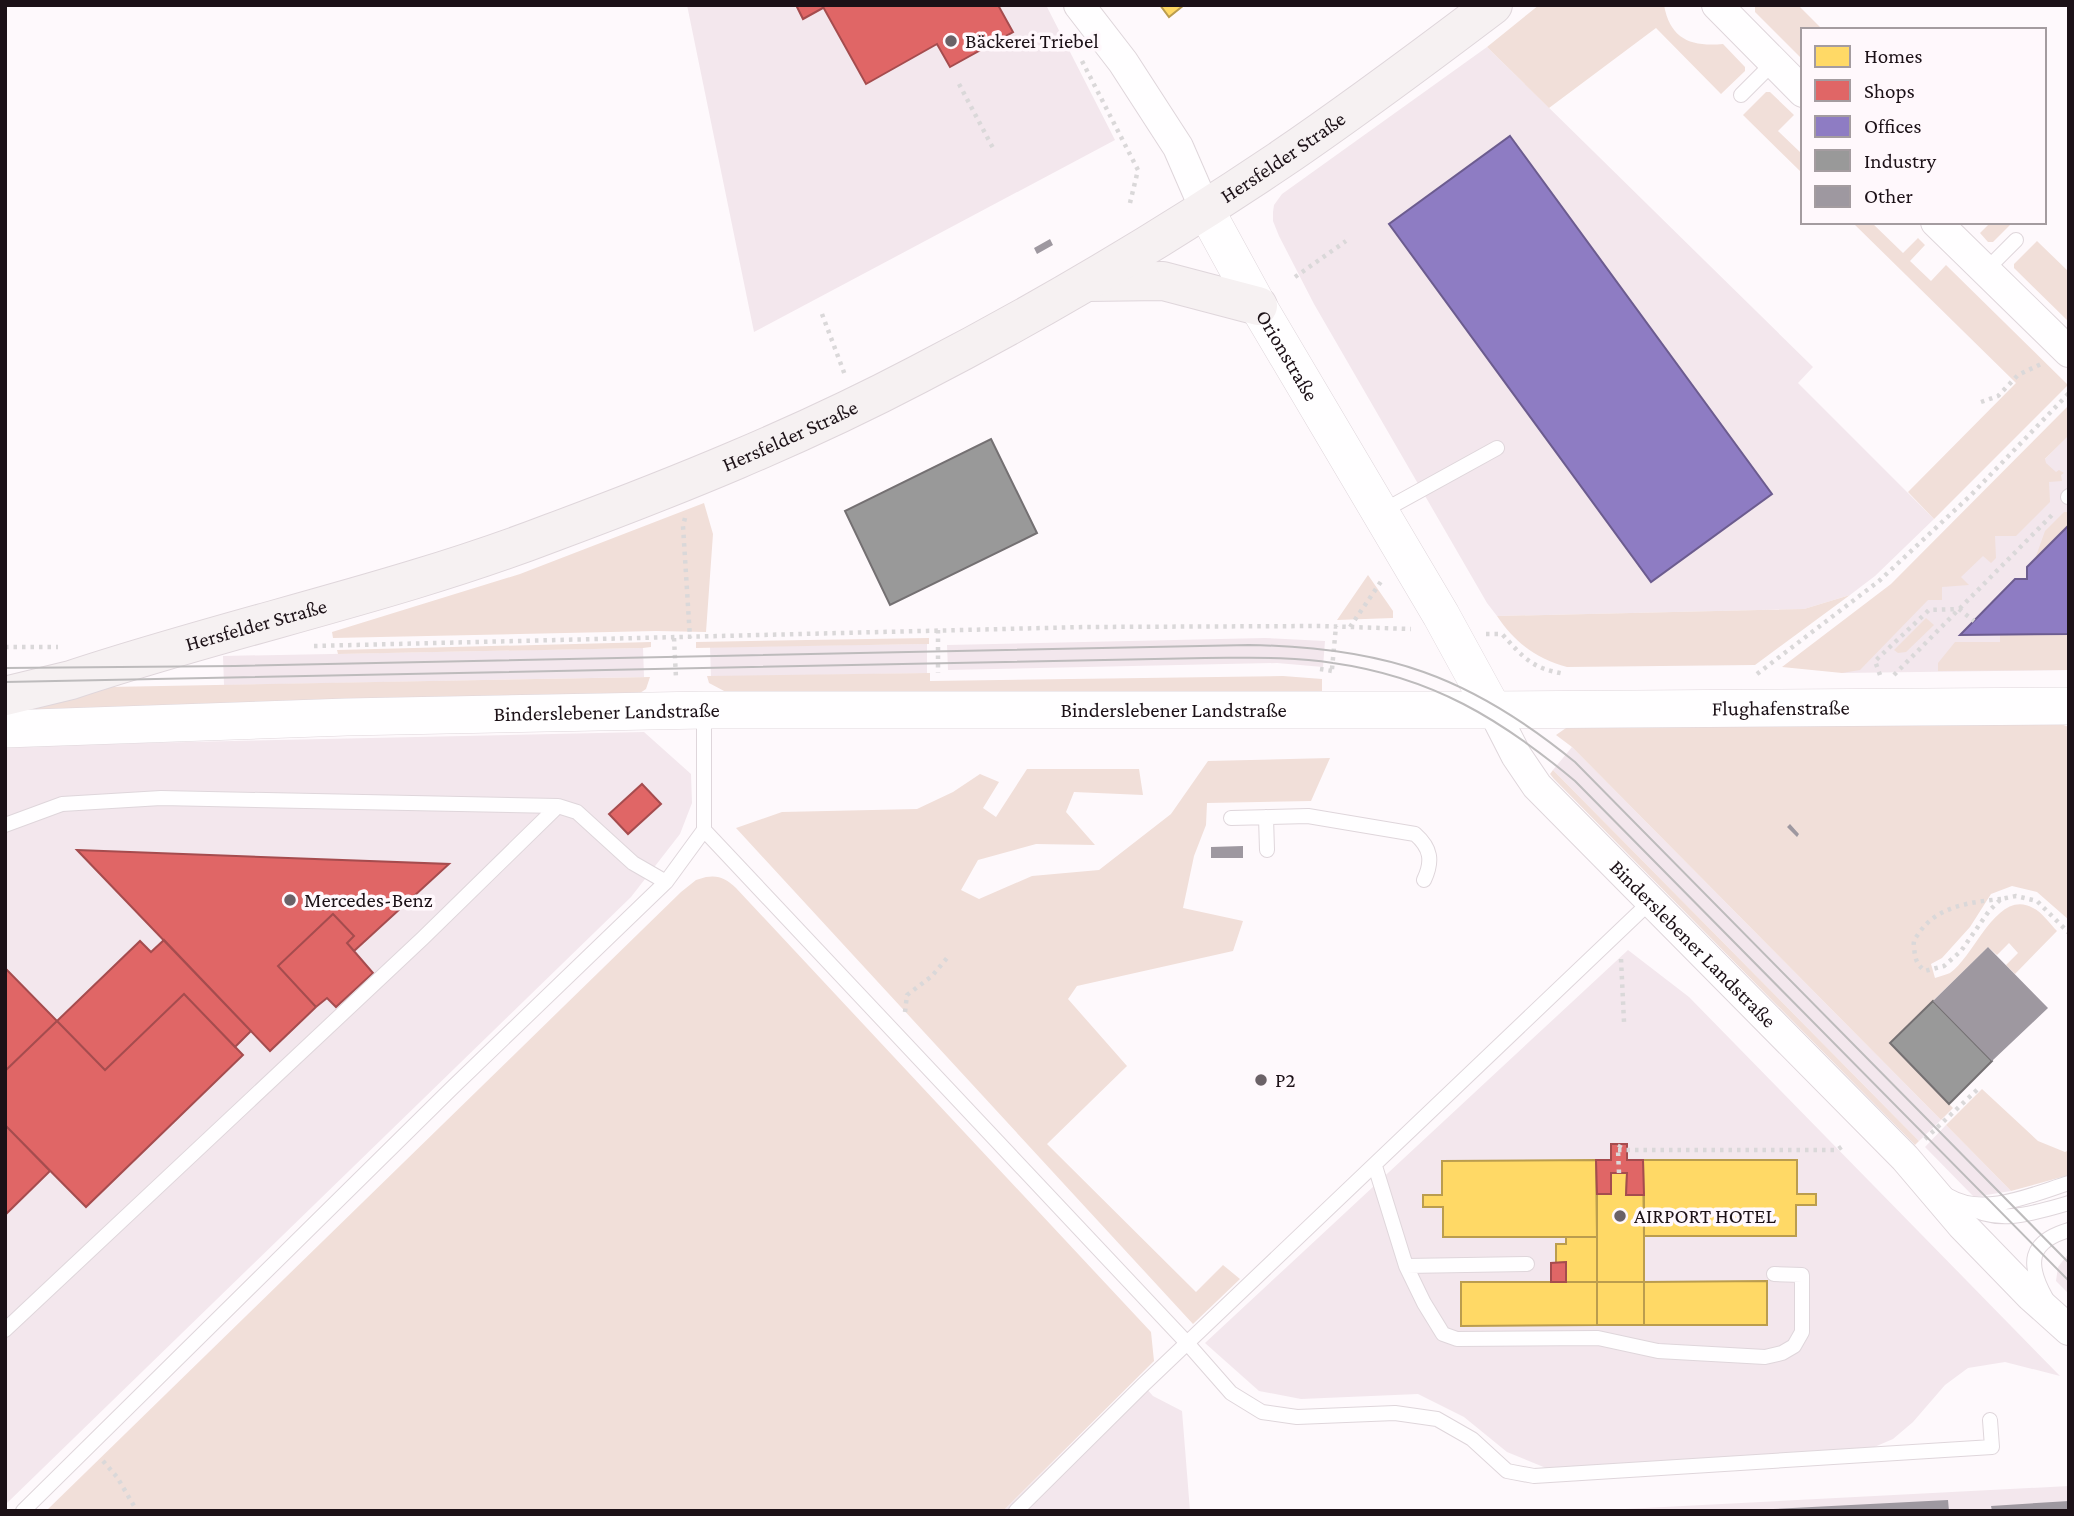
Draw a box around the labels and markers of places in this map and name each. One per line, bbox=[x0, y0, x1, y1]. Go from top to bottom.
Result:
place label: Bäckerei Triebel bbox=[965, 29, 1099, 53]
marker: Bäckerei Triebel bbox=[943, 33, 959, 49]
place label: Mercedes-Benz bbox=[304, 888, 433, 912]
marker: Mercedes-Benz bbox=[282, 892, 298, 908]
place label: P2 bbox=[1275, 1068, 1296, 1092]
marker: P2 bbox=[1253, 1072, 1269, 1088]
place label: AIRPORT HOTEL bbox=[1634, 1204, 1776, 1228]
marker: AIRPORT HOTEL bbox=[1612, 1208, 1628, 1224]

